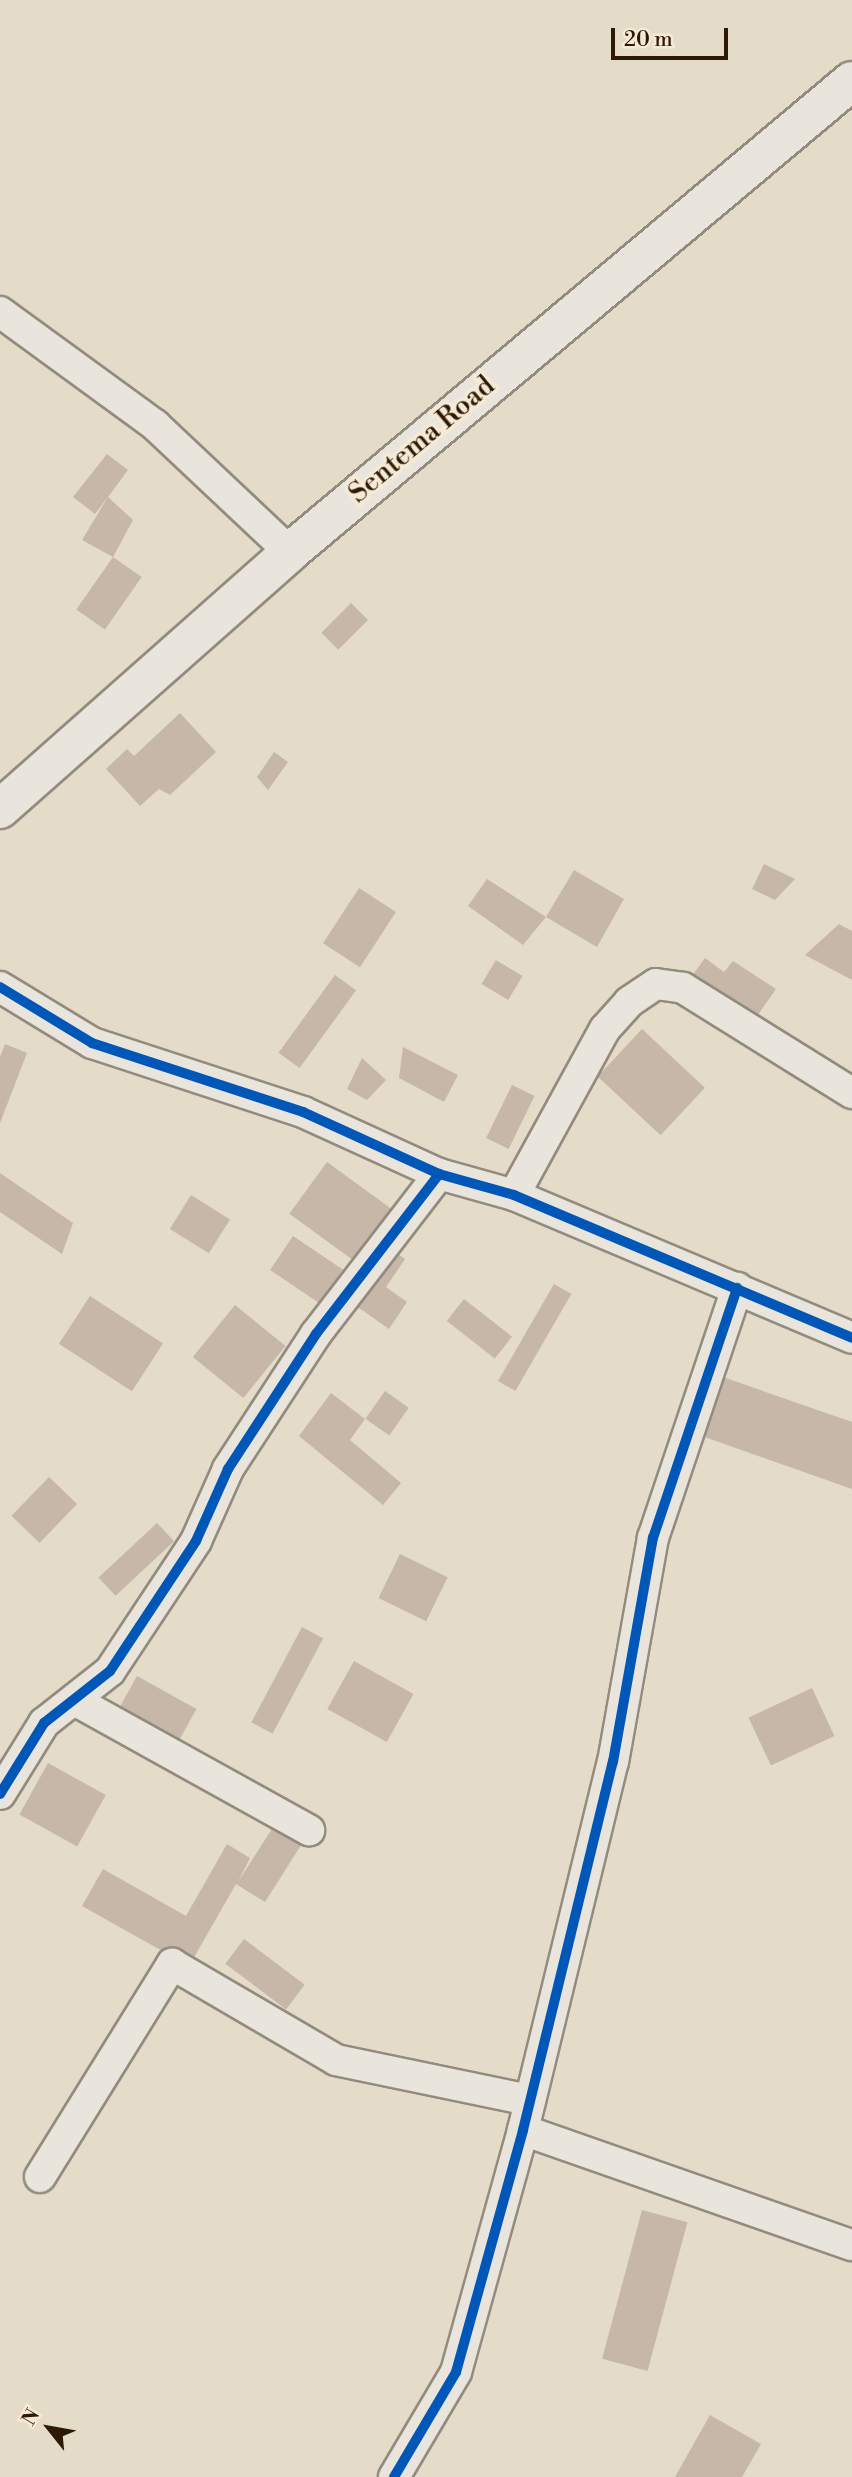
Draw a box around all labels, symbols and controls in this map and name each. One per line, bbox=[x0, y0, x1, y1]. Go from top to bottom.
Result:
scale bar bbox=[614, 14, 731, 58]
text: 20 m bbox=[624, 27, 673, 53]
street label: Sentema Road bbox=[342, 369, 502, 511]
north arrow bbox=[14, 2393, 84, 2463]
text: N bbox=[17, 2405, 45, 2430]

